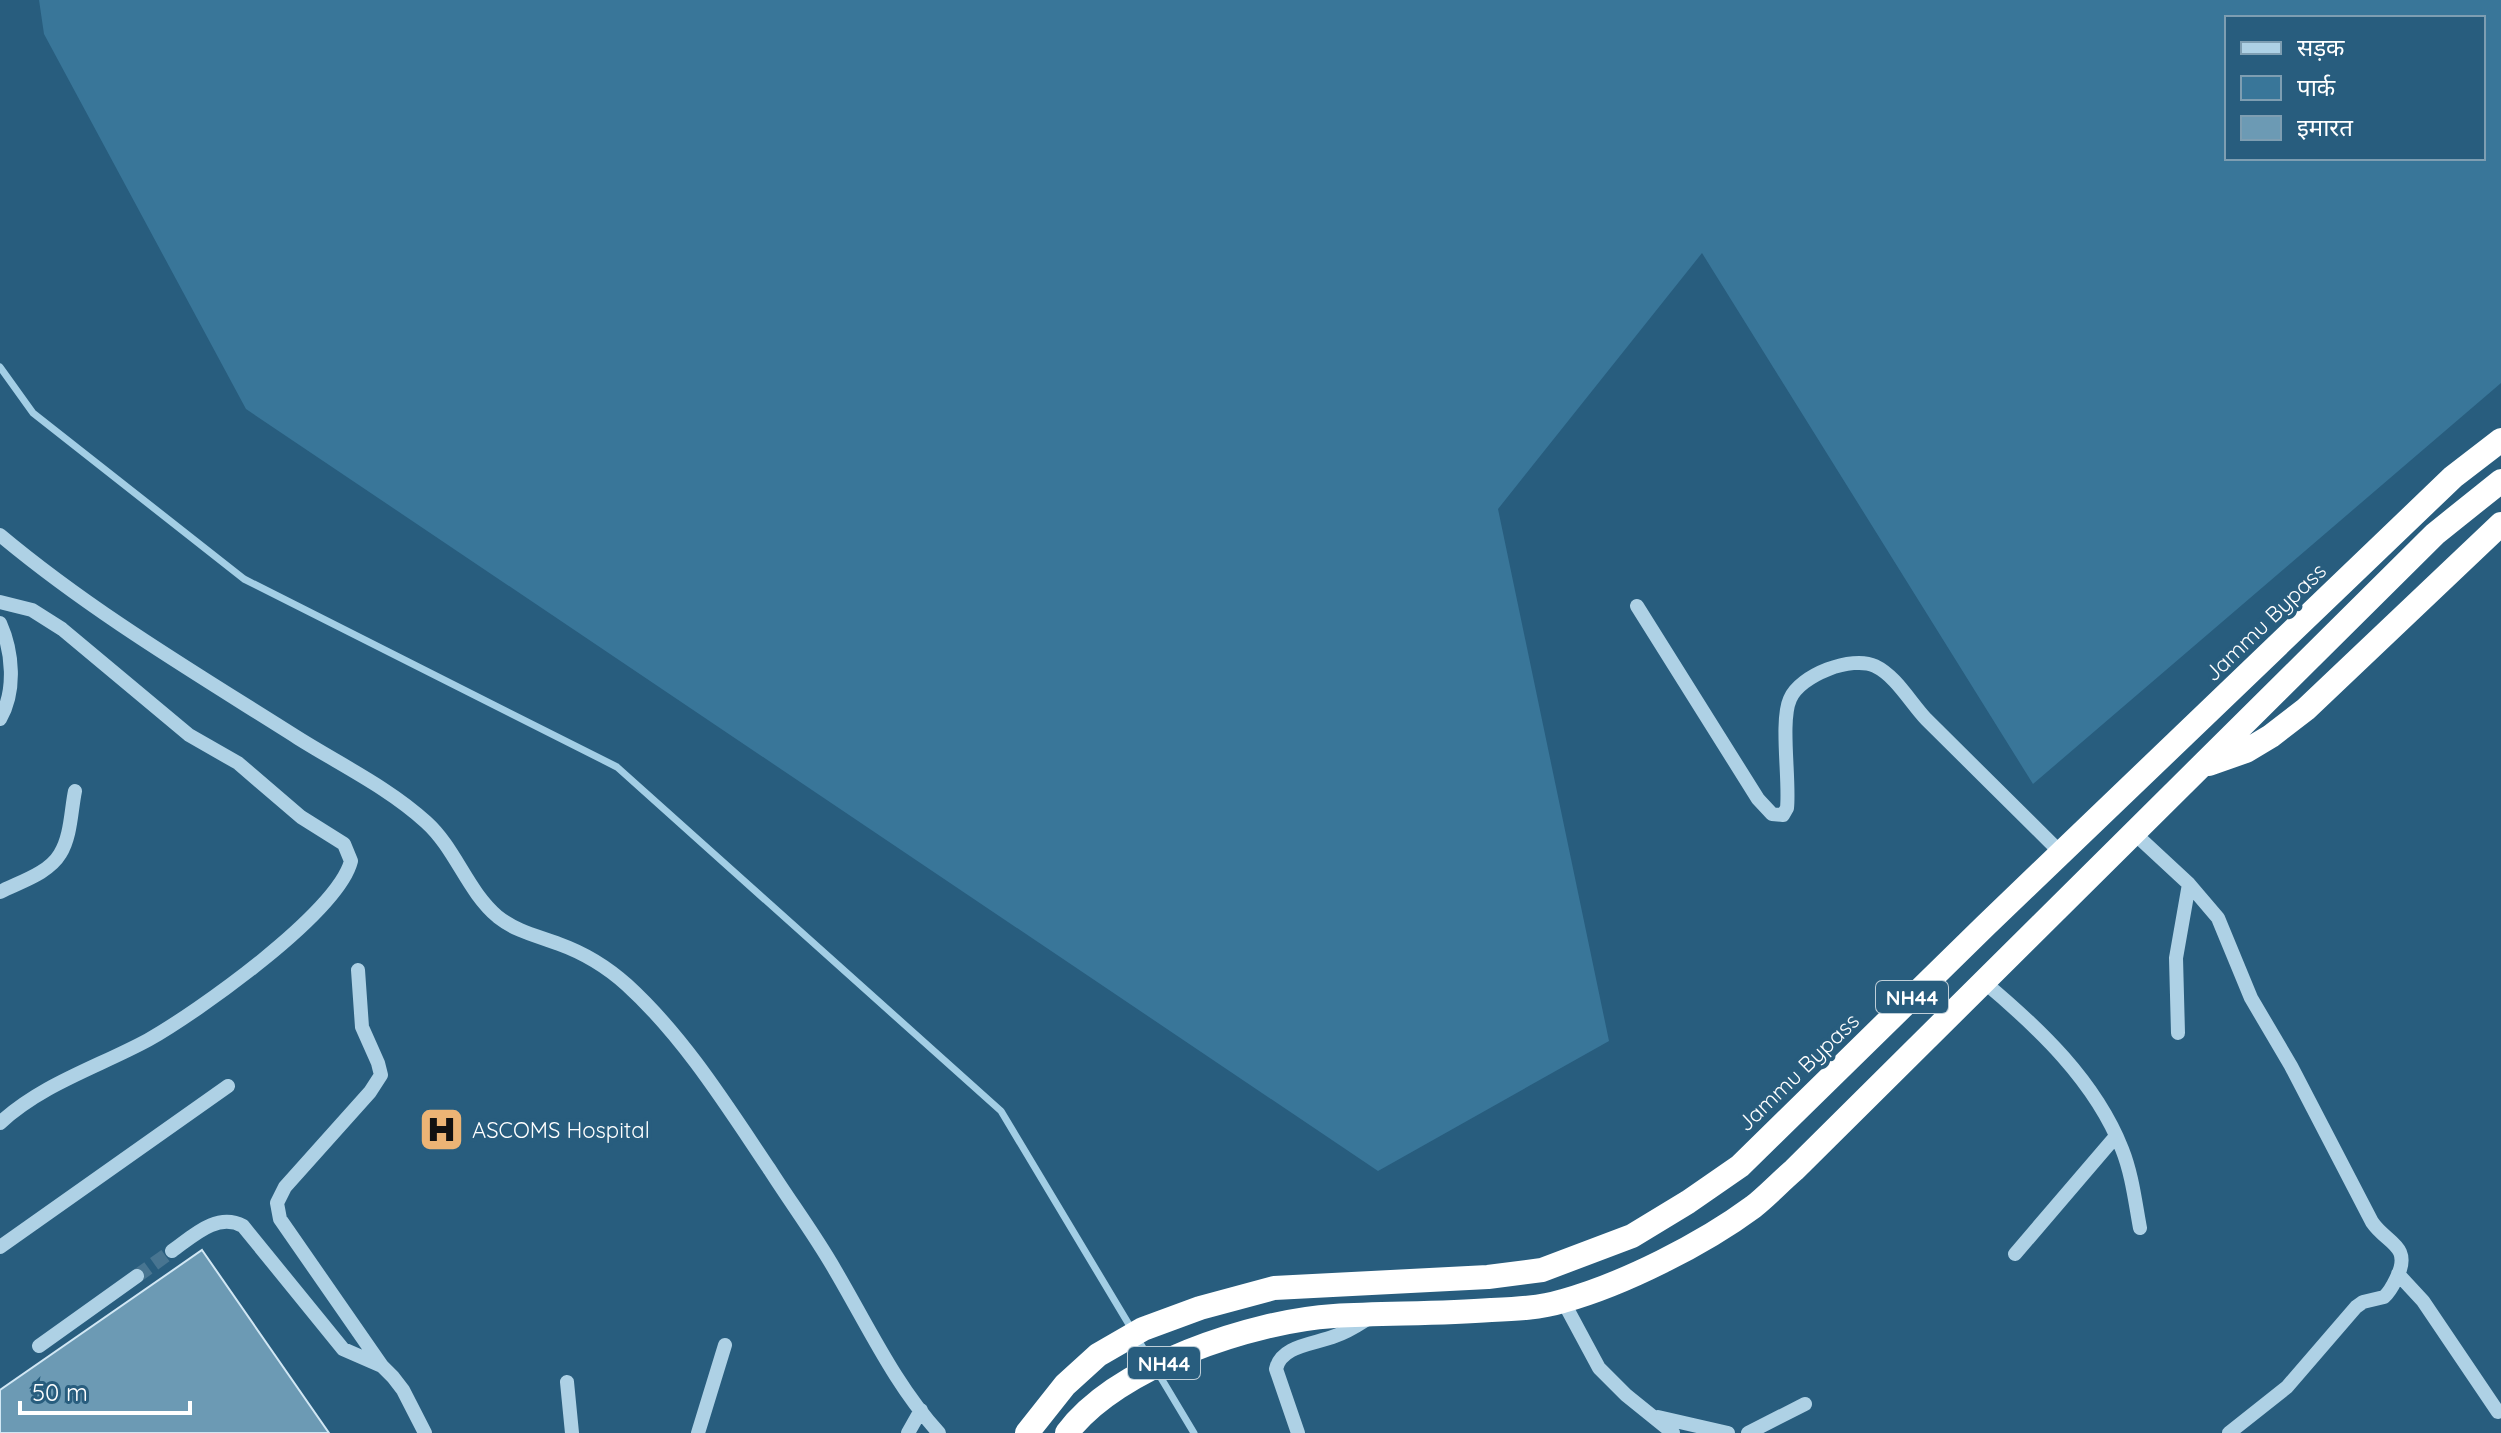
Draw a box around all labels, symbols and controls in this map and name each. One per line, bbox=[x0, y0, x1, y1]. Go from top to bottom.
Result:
legend bbox=[2225, 16, 2485, 160]
text: सड़क bbox=[2297, 32, 2345, 62]
text: पार्क bbox=[2297, 72, 2336, 102]
text: इमारत bbox=[2297, 112, 2354, 142]
street label: Jammu Bypass bbox=[2198, 557, 2332, 687]
road number: NH44 bbox=[1876, 981, 1948, 1013]
street label: Jammu Bypass bbox=[1731, 1007, 1865, 1137]
hospital icon: ASCOMS Hospital bbox=[417, 1106, 465, 1154]
place label: ASCOMS Hospital bbox=[472, 1116, 650, 1144]
road number: NH44 bbox=[1128, 1347, 1200, 1379]
scale bar bbox=[20, 1365, 190, 1415]
text: 50 m bbox=[32, 1377, 88, 1407]

